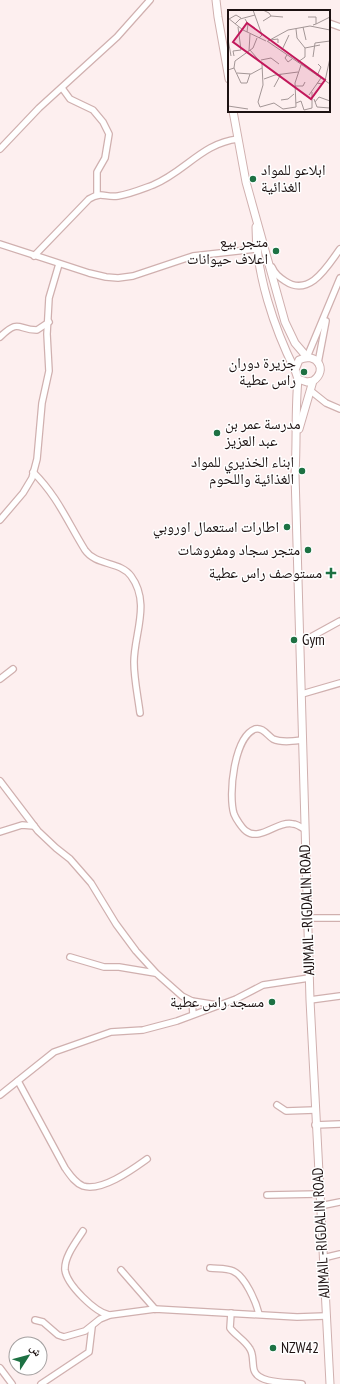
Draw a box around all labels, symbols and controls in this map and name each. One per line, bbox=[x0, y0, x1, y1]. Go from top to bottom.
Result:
inset map bbox=[228, 10, 330, 112]
place label: ابلاعو للمواد الغذائية bbox=[261, 160, 325, 196]
marker: ابلاعو للمواد الغذائية bbox=[248, 174, 258, 184]
place label: متجر بيع اعلاف حيوانات bbox=[187, 232, 268, 268]
marker: متجر بيع اعلاف حيوانات bbox=[271, 246, 281, 256]
place label: جزيرة دوران راس عطية bbox=[229, 353, 296, 390]
marker: جزيرة دوران راس عطية bbox=[299, 367, 309, 377]
place label: مدرسة عمر بن عبد العزيز bbox=[224, 414, 301, 450]
marker: مدرسة عمر بن عبد العزيز bbox=[212, 428, 222, 438]
place label: ابناء الخذيري للمواد الغذائية واللحوم bbox=[191, 452, 294, 489]
marker: ابناء الخذيري للمواد الغذائية واللحوم bbox=[297, 466, 307, 476]
place label: اطارات استعمال اوروبي bbox=[153, 517, 279, 539]
marker: اطارات استعمال اوروبي bbox=[282, 522, 292, 532]
place label: متجر سجاد ومفروشات bbox=[177, 540, 300, 559]
marker: متجر سجاد ومفروشات bbox=[303, 545, 313, 555]
place label: مستوصف راس عطية bbox=[209, 563, 322, 583]
marker: مستوصف راس عطية bbox=[325, 567, 337, 579]
place label: Gym bbox=[302, 630, 325, 649]
marker: Gym bbox=[289, 635, 299, 645]
street label: AJJMAIL -RIGDALIN ROAD bbox=[295, 844, 318, 976]
place label: مسجد راس عطية bbox=[170, 992, 264, 1012]
marker: مسجد راس عطية bbox=[267, 997, 277, 1007]
street label: AJJMAIL -RIGDALIN ROAD bbox=[308, 1167, 333, 1299]
north arrow bbox=[8, 1336, 48, 1376]
place label: NZW42 bbox=[281, 1338, 319, 1357]
text: ش bbox=[26, 1341, 45, 1360]
marker: NZW42 bbox=[268, 1343, 278, 1353]

